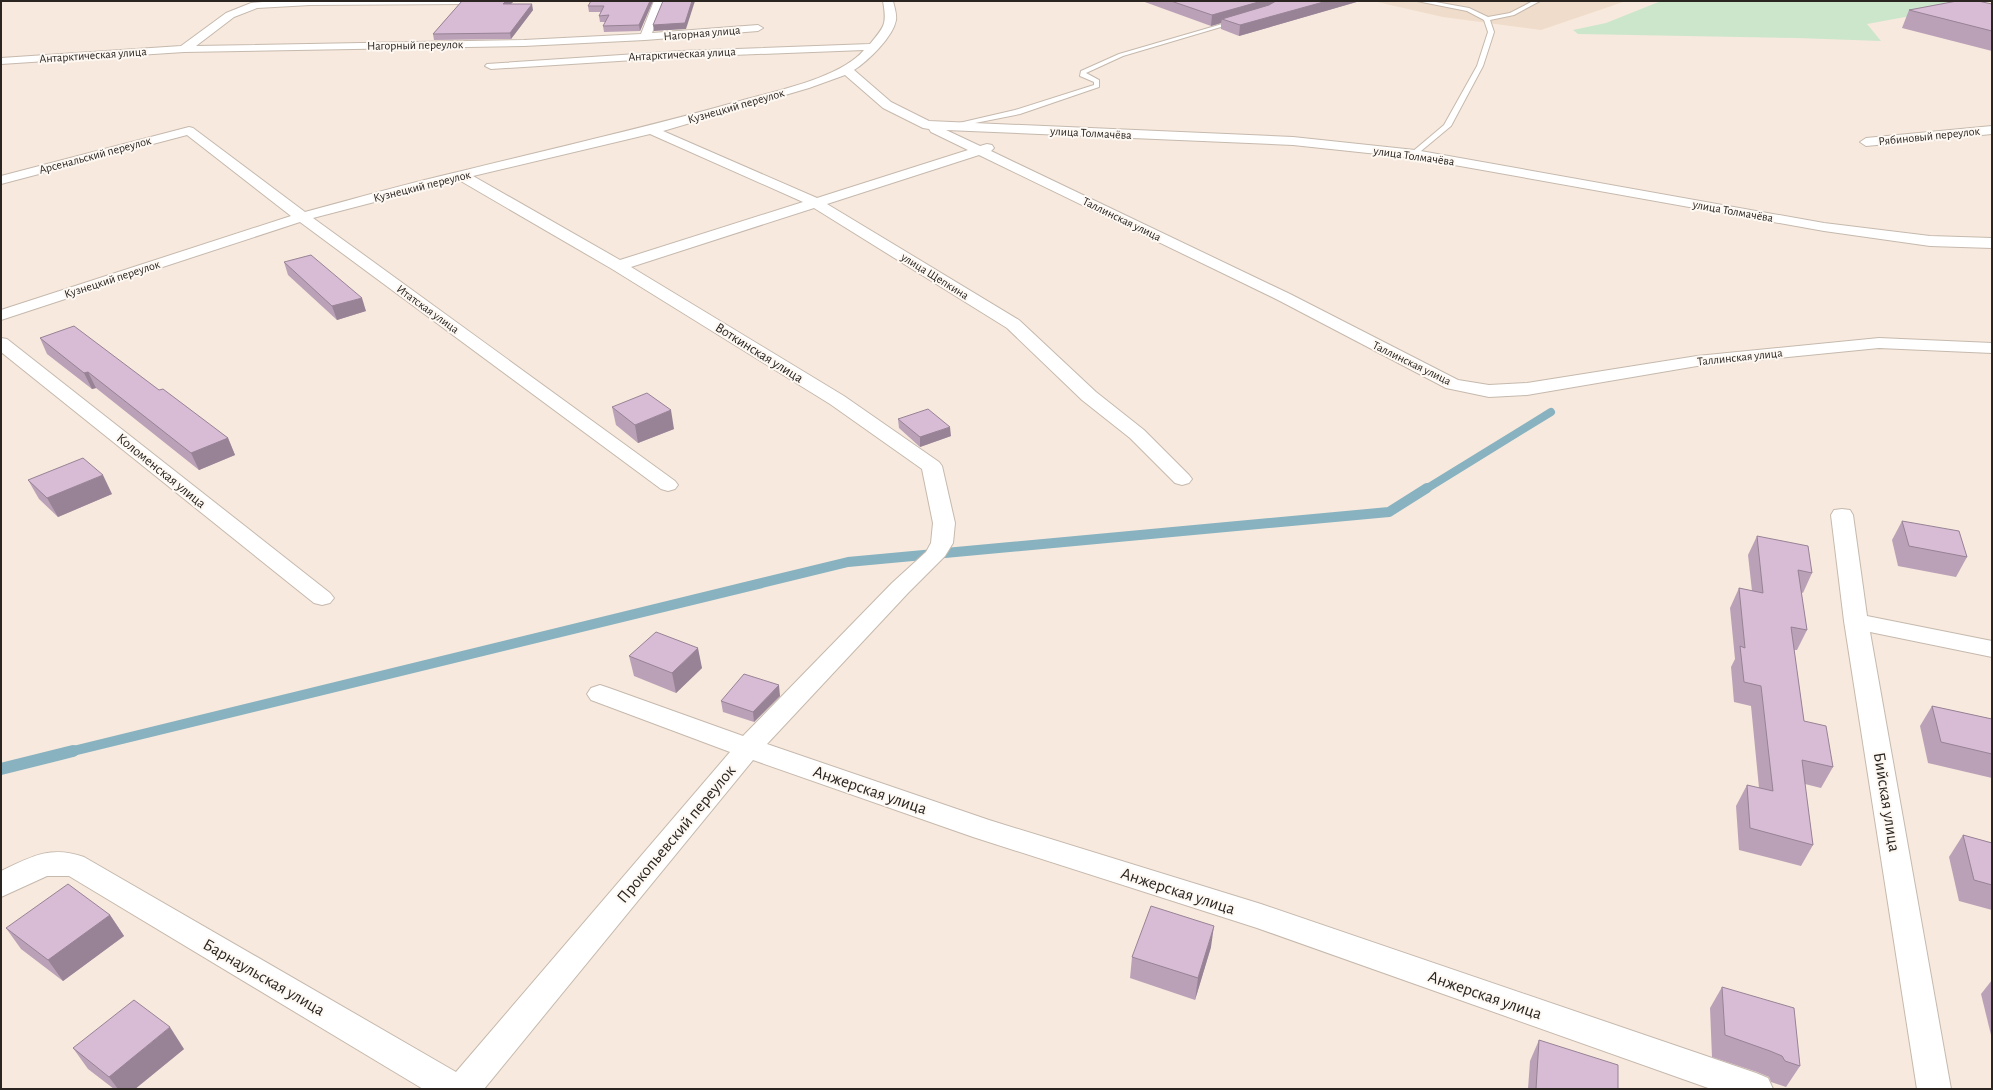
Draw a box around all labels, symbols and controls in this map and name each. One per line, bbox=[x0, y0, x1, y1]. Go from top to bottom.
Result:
street label: Нагорная улица bbox=[663, 24, 742, 43]
street label: Нагорный переулок bbox=[367, 38, 464, 53]
street label: Антарктическая улица bbox=[39, 45, 148, 66]
street label: Антарктическая улица bbox=[628, 45, 737, 64]
street label: Кузнецкий переулок bbox=[686, 86, 786, 126]
street label: улица Толмачёва bbox=[1049, 125, 1133, 142]
street label: Рябиновый переулок bbox=[1878, 125, 1981, 148]
street label: Арсенальский переулок bbox=[38, 134, 153, 177]
street label: улица Толмачёва bbox=[1372, 144, 1456, 169]
street label: Кузнецкий переулок bbox=[372, 168, 473, 205]
street label: Таллинская улица bbox=[1080, 195, 1164, 244]
street label: улица Толмачёва bbox=[1691, 198, 1775, 225]
street label: улица Щепкина bbox=[898, 250, 971, 303]
street label: Кузнецкий переулок bbox=[63, 258, 162, 301]
street label: Итатская улица bbox=[394, 282, 462, 337]
street label: Воткинская улица bbox=[713, 320, 806, 386]
street label: Таллинская улица bbox=[1370, 339, 1454, 388]
street label: Таллинская улица bbox=[1697, 347, 1784, 368]
street label: Коломенская улица bbox=[114, 431, 209, 512]
street label: Бийская улица bbox=[1870, 751, 1903, 853]
street label: Прокопьевский переулок bbox=[614, 762, 739, 907]
street label: Анжерская улица bbox=[811, 763, 929, 818]
street label: Анжерская улица bbox=[1118, 865, 1237, 918]
street label: Барнаульская улица bbox=[200, 935, 328, 1020]
street label: Анжерская улица bbox=[1426, 968, 1544, 1023]

